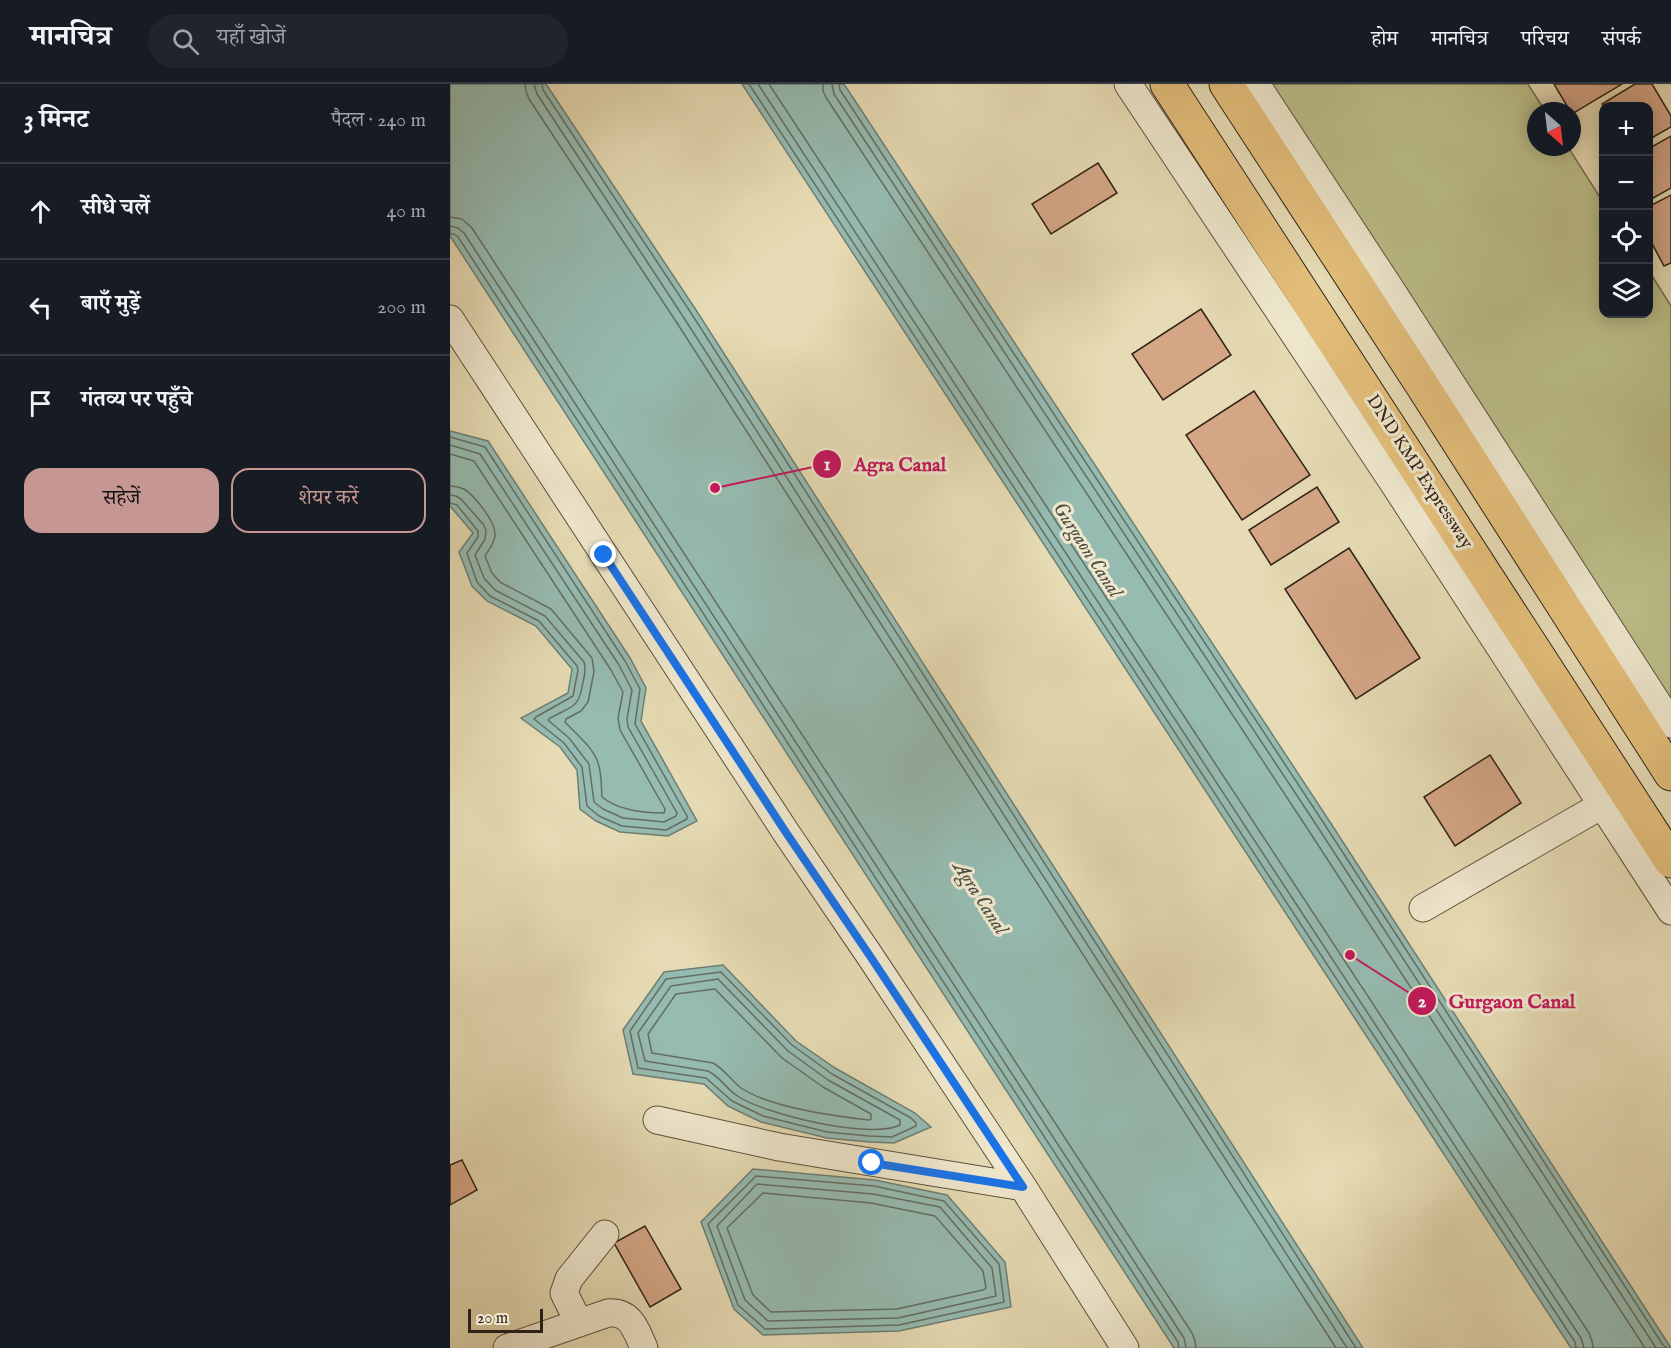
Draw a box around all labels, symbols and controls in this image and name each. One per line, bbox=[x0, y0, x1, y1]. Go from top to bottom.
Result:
search box bbox=[148, 14, 568, 68]
text: मानचित्र bbox=[30, 20, 112, 55]
text: यहाँ खोजें bbox=[217, 24, 286, 52]
icon: search bbox=[169, 25, 202, 58]
text: होम bbox=[1371, 26, 1398, 53]
text: मानचित्र bbox=[1431, 26, 1488, 53]
text: परिचय bbox=[1521, 26, 1569, 53]
text: संपर्क bbox=[1602, 26, 1641, 53]
north arrow bbox=[1527, 102, 1581, 156]
map controls bbox=[1599, 102, 1653, 318]
button: + bbox=[1599, 102, 1653, 156]
text: 3 मिनट bbox=[24, 103, 89, 136]
text: पैदल · 240 m bbox=[331, 108, 426, 133]
button: − bbox=[1599, 156, 1653, 210]
text: सीधे चलें bbox=[81, 194, 150, 222]
icon: ahead bbox=[24, 195, 57, 228]
text: 40 m bbox=[387, 199, 426, 224]
button: locate bbox=[1599, 210, 1653, 264]
button: layers bbox=[1599, 264, 1653, 318]
text: बाएँ मुड़ें bbox=[81, 290, 140, 318]
icon: left bbox=[24, 291, 57, 324]
text: 200 m bbox=[377, 295, 426, 320]
text: गंतव्य पर पहुँचे bbox=[81, 386, 192, 414]
icon: arrive bbox=[24, 387, 57, 420]
street label: DND KMP Expressway bbox=[1361, 391, 1477, 553]
callout: Agra Canal bbox=[812, 445, 958, 483]
text: Agra Canal bbox=[853, 453, 947, 478]
text: 1 bbox=[824, 454, 831, 477]
button: सहेजें bbox=[24, 468, 219, 533]
button: शेयर करें bbox=[231, 468, 426, 533]
water label: Gurgaon Canal bbox=[1046, 498, 1128, 605]
route end bbox=[590, 541, 616, 567]
water label: Agra Canal bbox=[945, 855, 1014, 942]
callout: Gurgaon Canal bbox=[1407, 982, 1587, 1020]
text: Gurgaon Canal bbox=[1449, 990, 1576, 1015]
text: 2 bbox=[1418, 991, 1427, 1014]
route start bbox=[858, 1149, 884, 1175]
scale bar bbox=[468, 1306, 543, 1334]
text: 20 m bbox=[477, 1309, 508, 1329]

